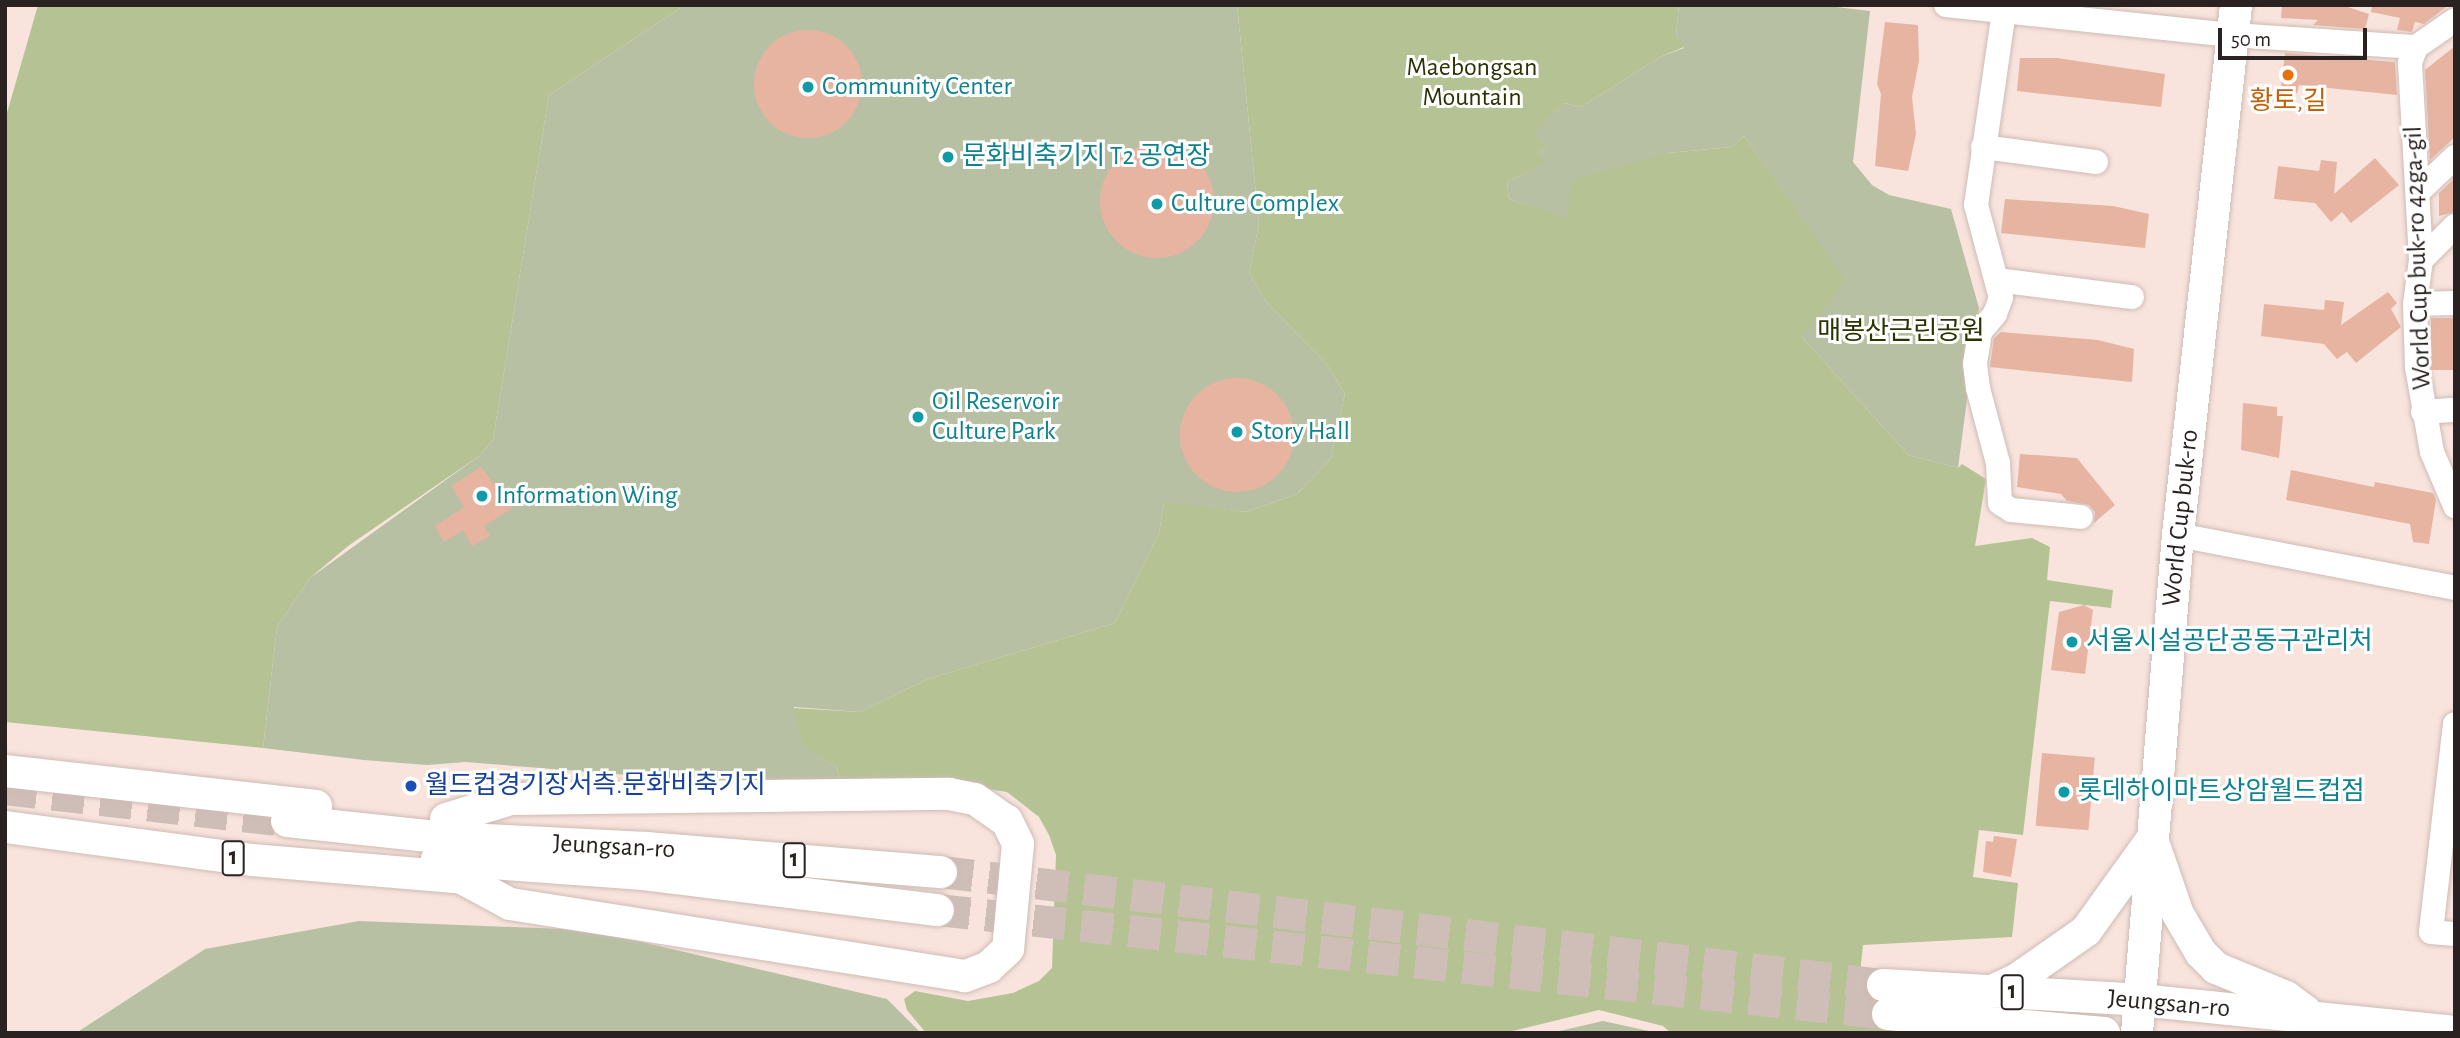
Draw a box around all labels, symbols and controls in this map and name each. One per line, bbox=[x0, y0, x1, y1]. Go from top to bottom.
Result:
scale bar bbox=[2222, 14, 2371, 58]
text: 50 m bbox=[2231, 29, 2271, 50]
park label: Maebongsan Mountain bbox=[1407, 52, 1537, 114]
marker: 황토,길 bbox=[2280, 67, 2296, 83]
place label: Community Center bbox=[822, 71, 1012, 103]
marker: Community Center bbox=[800, 79, 816, 95]
place label: 황토,길 bbox=[2249, 86, 2327, 118]
street label: World Cup buk-ro 42ga-gil bbox=[2398, 125, 2438, 391]
place label: 문화비축기지 T2 공연장 bbox=[962, 141, 1210, 173]
marker: 문화비축기지 T2 공연장 bbox=[940, 149, 956, 165]
place label: Culture Complex bbox=[1171, 188, 1339, 220]
marker: Culture Complex bbox=[1149, 196, 1165, 212]
park label: 매봉산근린공원 bbox=[1817, 316, 1985, 348]
place label: Oil Reservoir Culture Park bbox=[932, 386, 1059, 448]
marker: Oil Reservoir Culture Park bbox=[910, 409, 926, 425]
place label: Story Hall bbox=[1251, 416, 1350, 448]
marker: Story Hall bbox=[1229, 424, 1245, 440]
street label: World Cup buk-ro bbox=[2156, 428, 2206, 608]
place label: Information Wing bbox=[496, 480, 677, 512]
marker: Information Wing bbox=[474, 488, 490, 504]
place label: 서울시설공단공동구관리처 bbox=[2086, 626, 2373, 658]
marker: 서울시설공단공동구관리처 bbox=[2064, 634, 2080, 650]
place label: 월드컵경기장서측.문화비축기지 bbox=[425, 770, 766, 802]
place label: 롯데하이마트상암월드컵점 bbox=[2078, 776, 2365, 808]
marker: 월드컵경기장서측.문화비축기지 bbox=[403, 778, 419, 794]
marker: 롯데하이마트상암월드컵점 bbox=[2056, 784, 2072, 800]
street label: Jeungsan-ro bbox=[552, 828, 676, 866]
road number: 1 bbox=[221, 838, 245, 878]
road number: 1 bbox=[782, 840, 806, 880]
road number: 1 bbox=[2000, 972, 2024, 1012]
street label: Jeungsan-ro bbox=[2107, 983, 2231, 1025]

